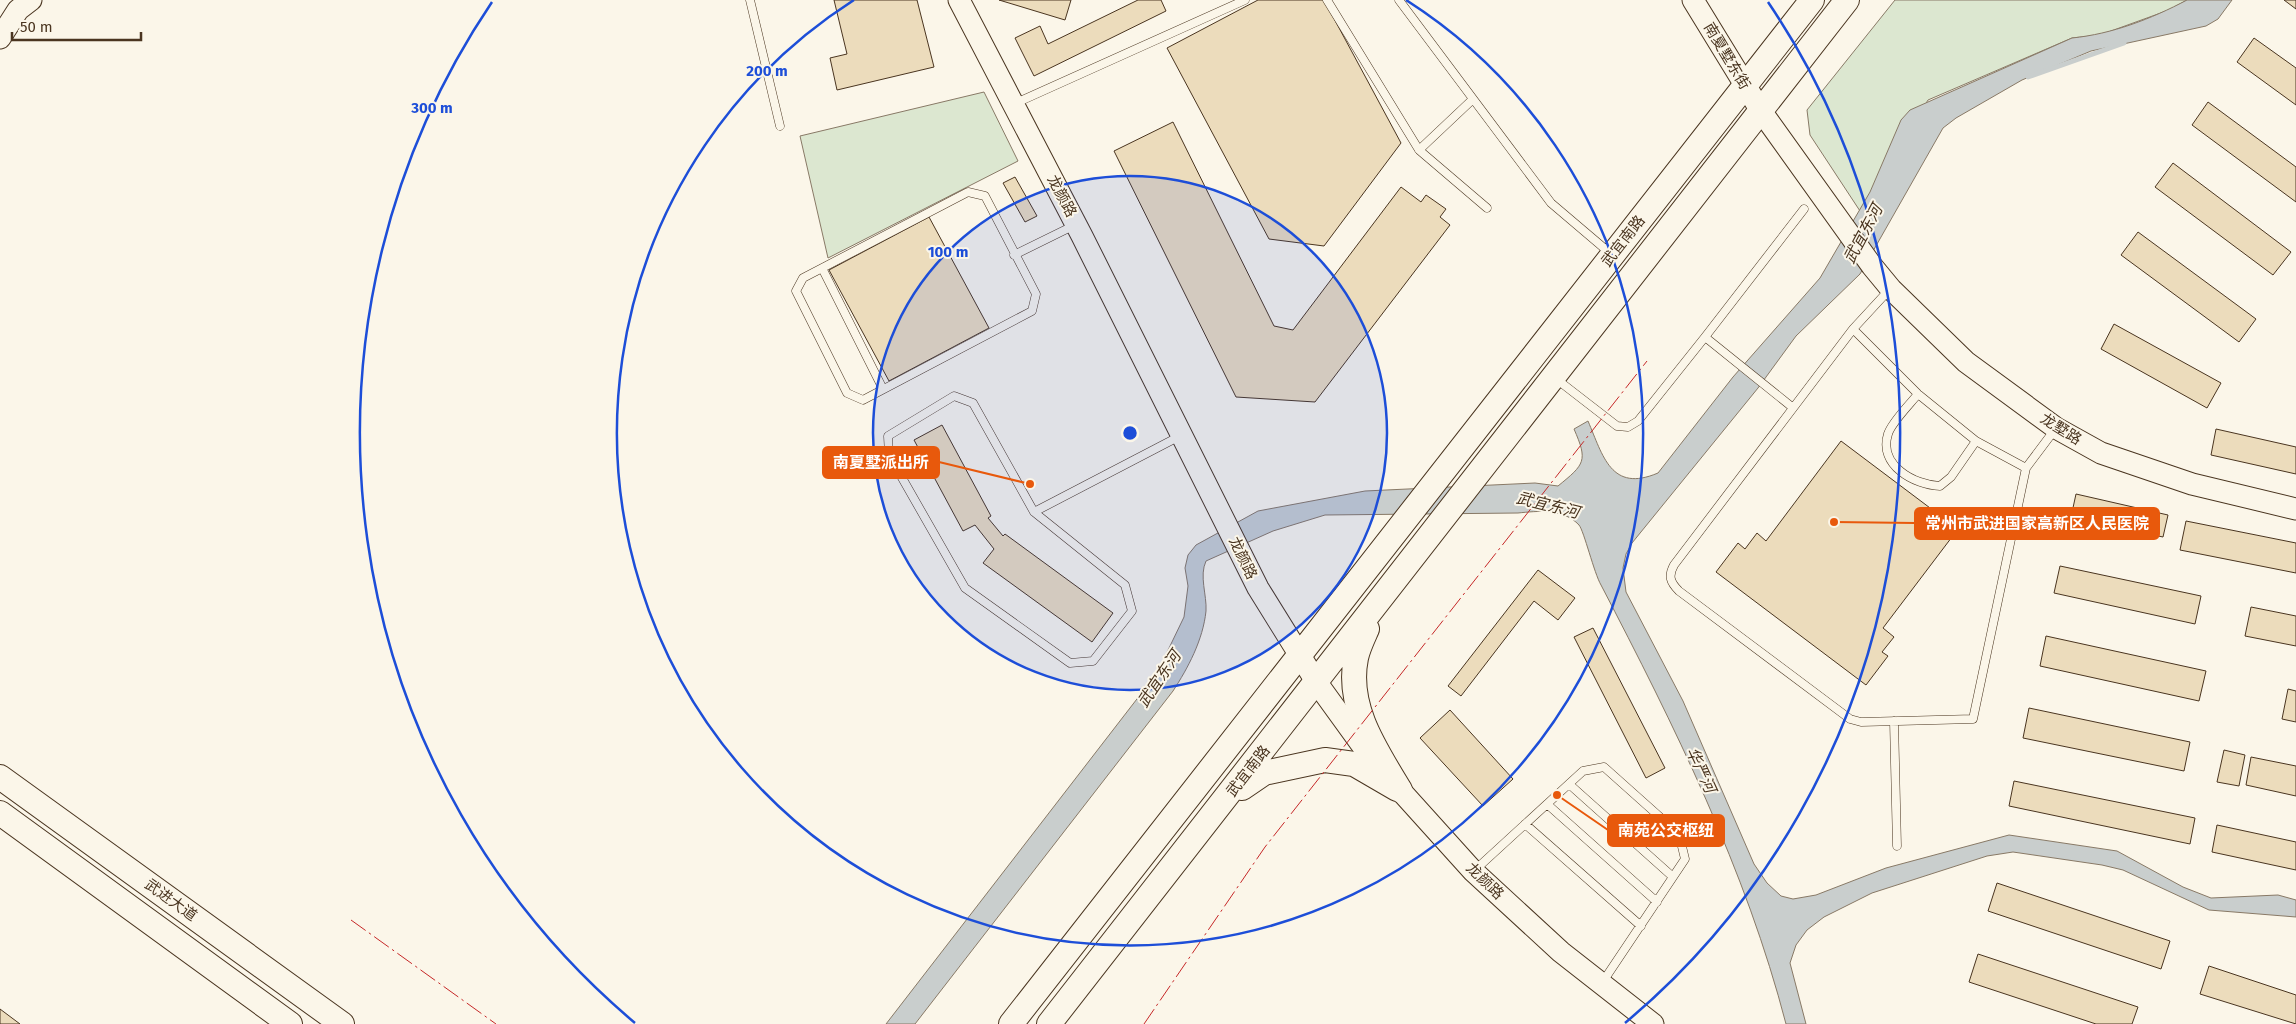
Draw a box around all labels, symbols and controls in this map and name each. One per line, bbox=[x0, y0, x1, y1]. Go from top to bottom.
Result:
scale bar bbox=[12, 10, 141, 42]
text: 50 m bbox=[20, 18, 53, 36]
street label: 南夏墅东街 bbox=[1700, 19, 1754, 93]
text: 200 m bbox=[746, 62, 788, 80]
text: 300 m bbox=[410, 99, 453, 117]
street label: 龙颜路 bbox=[1043, 172, 1081, 220]
water label: 武宜东河 bbox=[1840, 199, 1888, 267]
street label: 武宜南路 bbox=[1597, 212, 1649, 270]
text: 100 m bbox=[928, 243, 968, 261]
street label: 龙墅路 bbox=[2037, 409, 2085, 449]
centre of rings bbox=[1121, 424, 1139, 442]
callout: 南夏墅派出所 bbox=[823, 447, 939, 478]
text: 南夏墅派出所 bbox=[833, 453, 929, 472]
water label: 武宜东河 bbox=[1515, 488, 1584, 523]
callout: 常州市武进国家高新区人民医院 bbox=[1915, 508, 2159, 539]
text: 常州市武进国家高新区人民医院 bbox=[1925, 514, 2149, 533]
street label: 龙颜路 bbox=[1225, 534, 1261, 582]
water label: 武宜东河 bbox=[1133, 645, 1186, 711]
street label: 武宜南路 bbox=[1222, 742, 1274, 800]
water label: 华严河 bbox=[1682, 744, 1721, 798]
callout: 南苑公交枢纽 bbox=[1608, 815, 1724, 846]
text: 南苑公交枢纽 bbox=[1618, 821, 1714, 840]
street label: 龙颜路 bbox=[1463, 859, 1507, 903]
street label: 武进大道 bbox=[141, 875, 201, 925]

